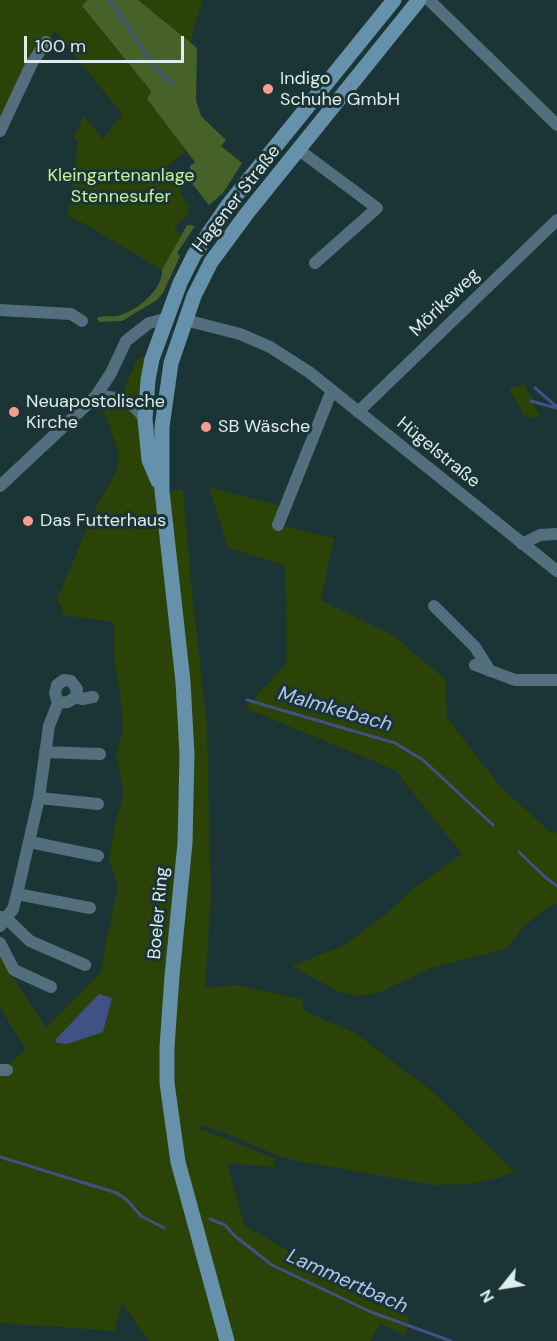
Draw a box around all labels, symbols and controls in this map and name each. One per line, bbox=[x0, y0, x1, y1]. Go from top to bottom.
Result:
scale bar bbox=[27, 24, 188, 62]
text: 100 m bbox=[35, 34, 86, 58]
place label: Indigo Schuhe GmbH bbox=[280, 68, 400, 110]
marker: Indigo Schuhe GmbH bbox=[261, 82, 275, 96]
street label: Hagener Straße bbox=[189, 141, 285, 257]
park label: Kleingartenanlage Stennesufer bbox=[47, 165, 195, 207]
street label: Mörikeweg bbox=[406, 264, 484, 342]
place label: Neuapostolische Kirche bbox=[26, 391, 165, 434]
marker: Neuapostolische Kirche bbox=[7, 405, 21, 419]
street label: Hügelstraße bbox=[392, 413, 484, 493]
place label: SB Wäsche bbox=[218, 416, 310, 438]
marker: SB Wäsche bbox=[199, 420, 213, 434]
place label: Das Futterhaus bbox=[40, 510, 166, 532]
marker: Das Futterhaus bbox=[21, 514, 35, 528]
water label: Malmkebach bbox=[275, 682, 395, 738]
street label: Boeler Ring bbox=[144, 866, 174, 960]
water label: Lammertbach bbox=[283, 1245, 411, 1319]
north arrow bbox=[473, 1257, 533, 1317]
text: N bbox=[475, 1286, 499, 1307]

